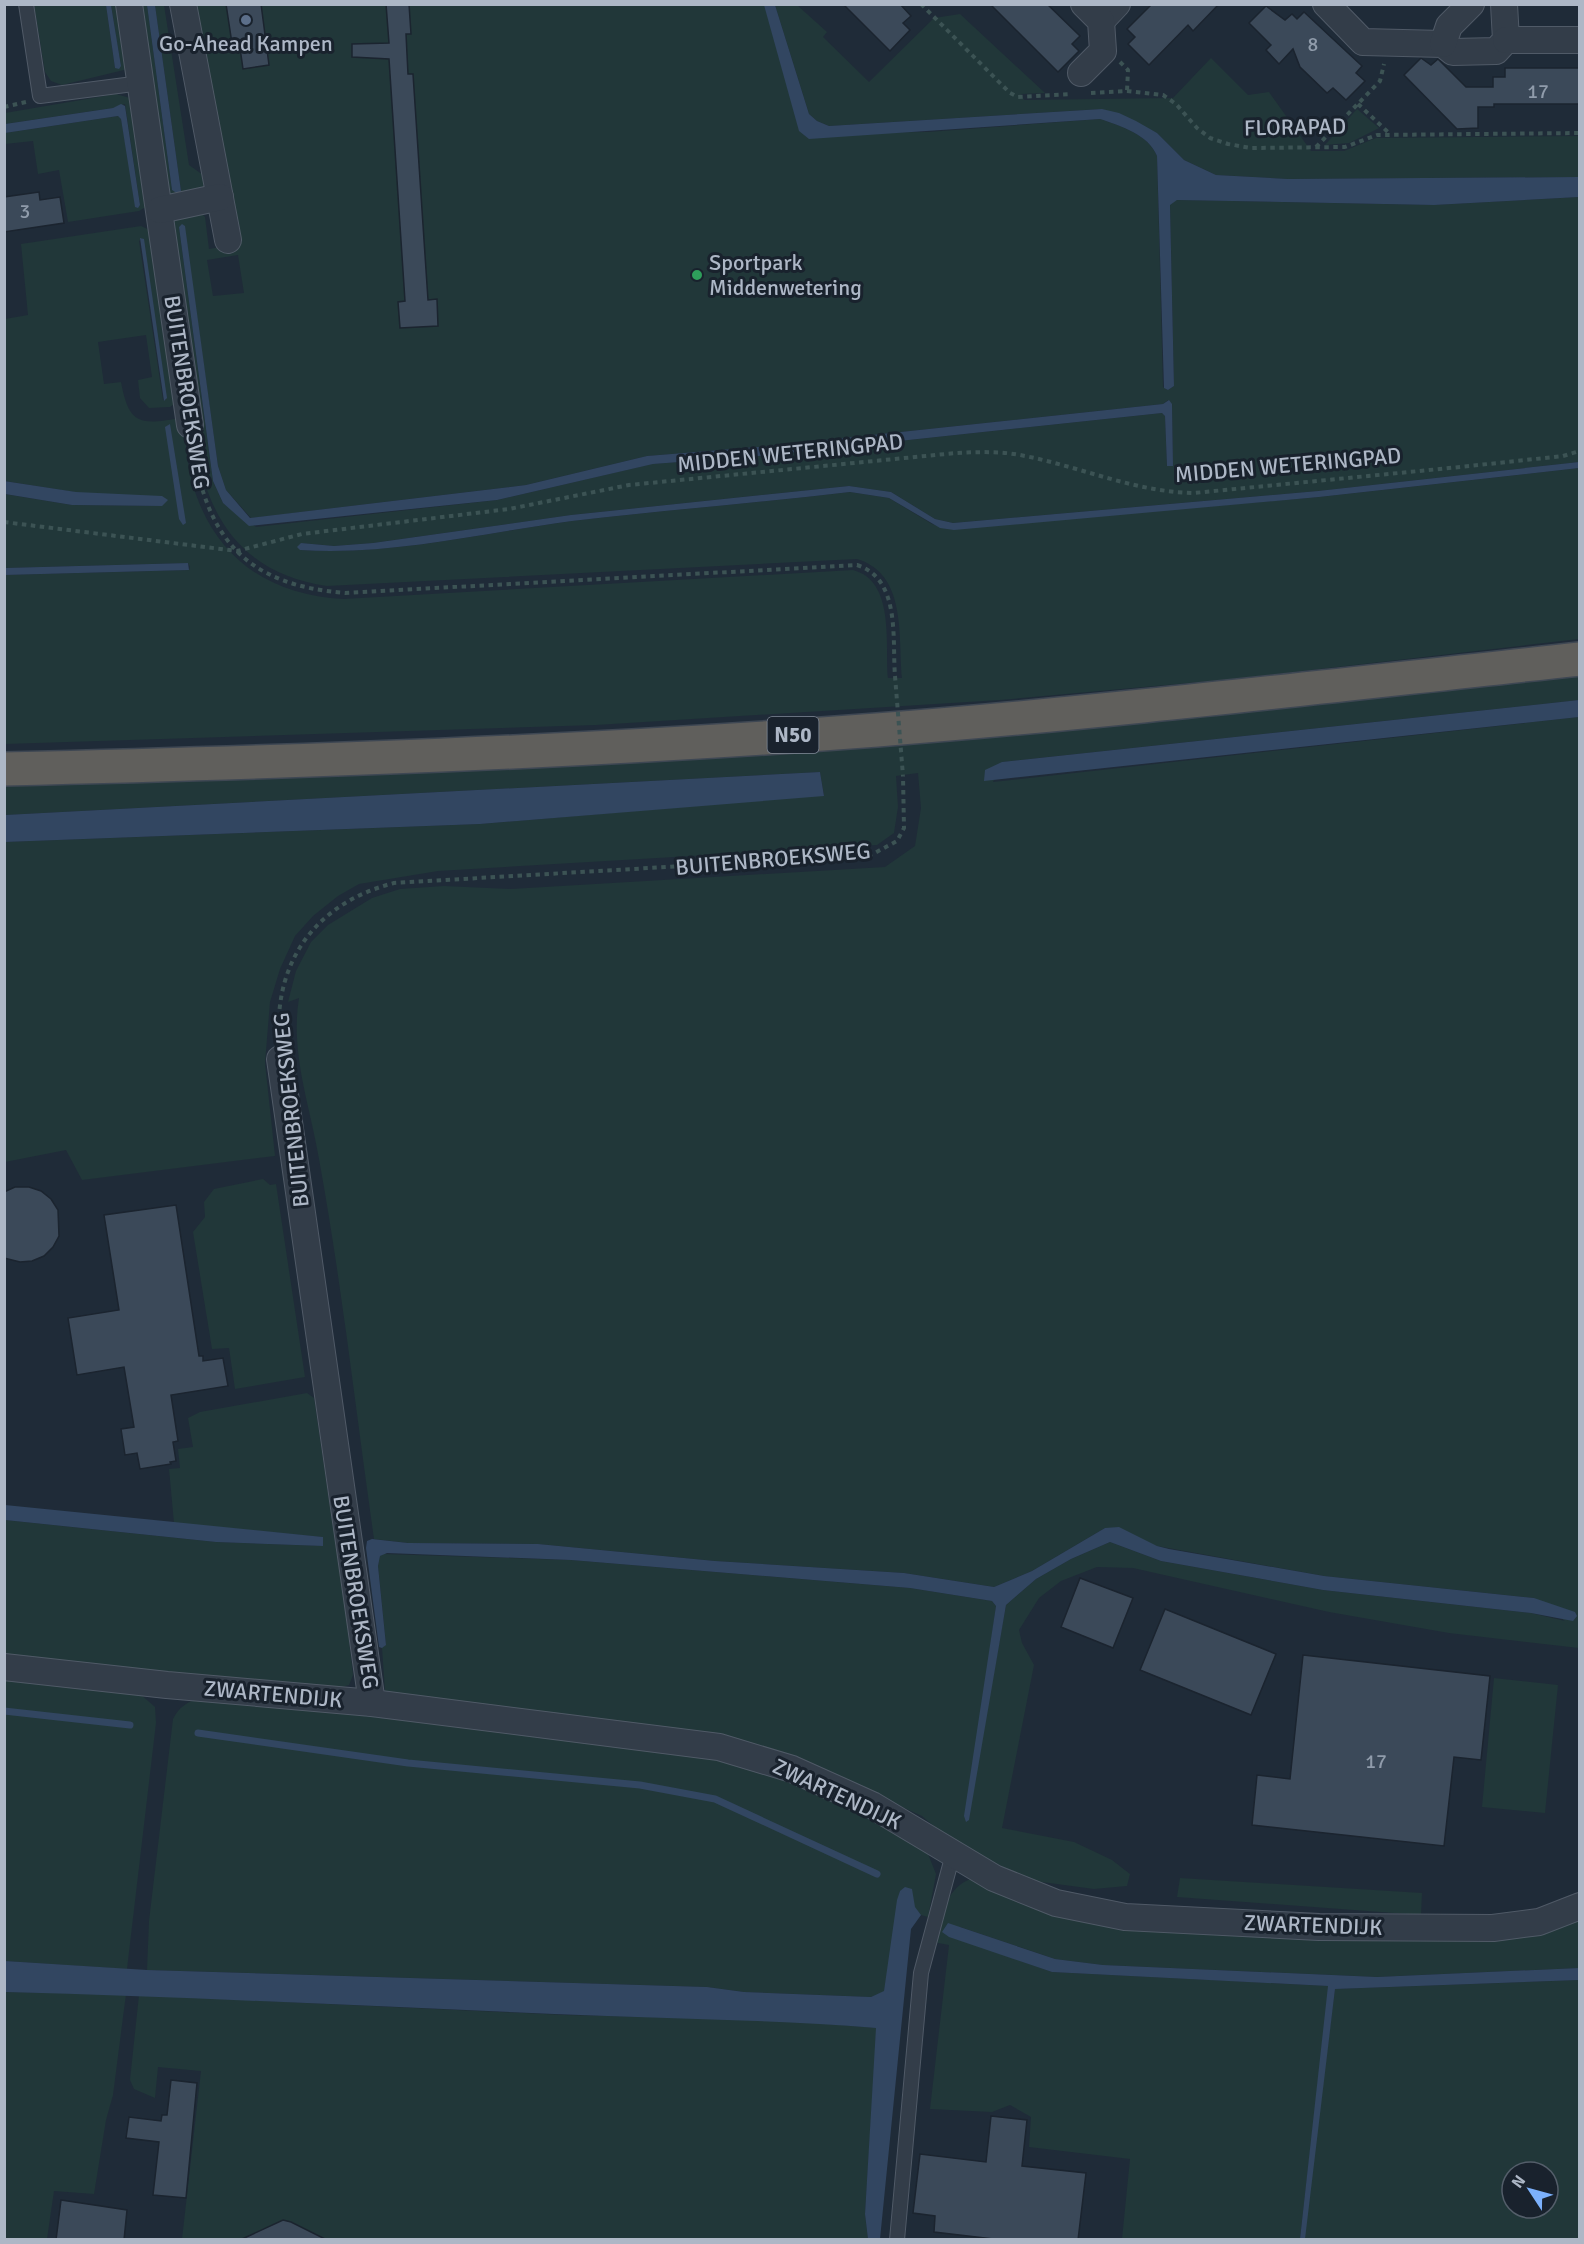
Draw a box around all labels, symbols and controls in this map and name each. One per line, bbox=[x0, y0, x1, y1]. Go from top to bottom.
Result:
marker: Go-Ahead Kampen bbox=[239, 13, 253, 27]
place label: Go-Ahead Kampen bbox=[159, 30, 333, 57]
house number: 8 bbox=[1308, 32, 1318, 57]
house number: 17 bbox=[1527, 79, 1549, 104]
street label: FLORAPAD bbox=[1244, 113, 1346, 141]
house number: 3 bbox=[20, 199, 30, 224]
place label: Sportpark Middenwetering bbox=[709, 249, 862, 301]
marker: Sportpark Middenwetering bbox=[690, 268, 704, 282]
street label: BUITENBROEKSWEG bbox=[158, 293, 216, 491]
street label: MIDDEN WETERINGPAD bbox=[676, 428, 904, 478]
street label: MIDDEN WETERINGPAD bbox=[1174, 442, 1402, 488]
road number: N50 bbox=[768, 717, 818, 753]
street label: BUITENBROEKSWEG bbox=[674, 837, 872, 881]
street label: BUITENBROEKSWEG bbox=[267, 1011, 315, 1209]
street label: BUITENBROEKSWEG bbox=[327, 1493, 385, 1691]
street label: ZWARTENDIJK bbox=[203, 1675, 343, 1713]
house number: 17 bbox=[1365, 1749, 1387, 1774]
street label: ZWARTENDIJK bbox=[768, 1752, 906, 1836]
street label: ZWARTENDIJK bbox=[1243, 1909, 1383, 1941]
north arrow bbox=[1500, 2160, 1560, 2220]
text: N bbox=[1507, 2171, 1530, 2192]

